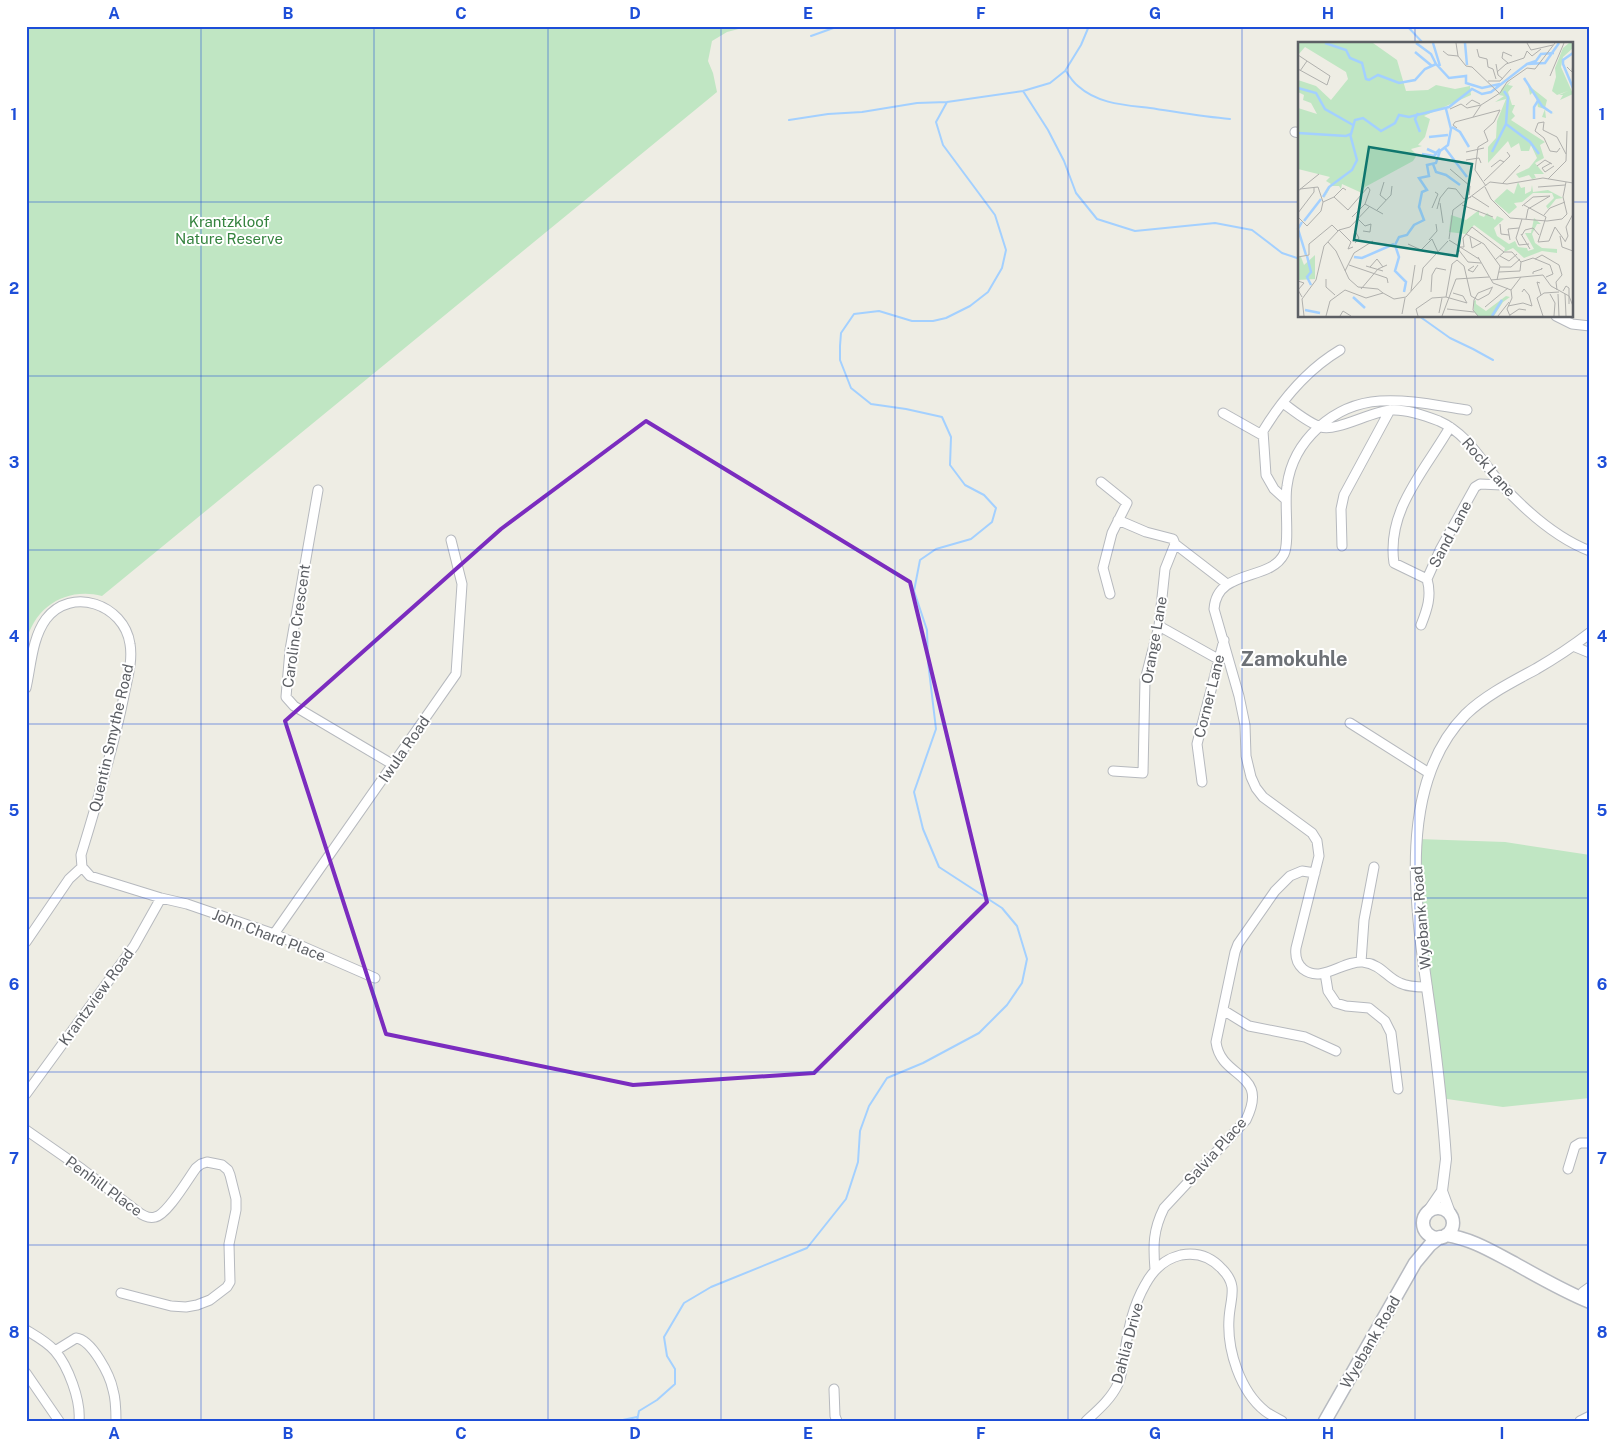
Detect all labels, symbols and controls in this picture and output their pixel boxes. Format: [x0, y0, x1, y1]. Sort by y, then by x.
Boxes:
text: A [108, 4, 120, 23]
text: B [283, 4, 294, 23]
text: C [455, 4, 467, 23]
text: D [629, 4, 641, 23]
text: E [803, 4, 813, 23]
text: F [976, 4, 986, 23]
text: G [1149, 4, 1161, 23]
text: H [1322, 4, 1334, 23]
text: I [1500, 4, 1504, 23]
inset map [1298, 42, 1574, 318]
text: 1 [11, 105, 17, 124]
text: 1 [1599, 105, 1605, 124]
park label: Krantzkloof Nature Reserve [175, 213, 283, 247]
text: 2 [9, 279, 19, 298]
text: 2 [1597, 279, 1607, 298]
street label: Rock Lane [1459, 434, 1519, 500]
text: 3 [9, 453, 19, 472]
text: 3 [1597, 453, 1607, 472]
street label: Sand Lane [1425, 498, 1475, 570]
street label: Caroline Crescent [279, 563, 313, 689]
street label: Orange Lane [1138, 595, 1170, 685]
text: 4 [9, 627, 20, 646]
text: 4 [1597, 627, 1608, 646]
district label: Zamokuhle [1240, 647, 1348, 671]
street label: Corner Lane [1190, 653, 1228, 739]
street label: Quentin Smythe Road [86, 662, 136, 814]
street label: Iwula Road [375, 713, 433, 785]
text: 5 [9, 801, 20, 820]
text: 5 [1597, 801, 1608, 820]
street label: Wyebank Road [1408, 865, 1434, 971]
street label: John Chard Place [210, 906, 328, 964]
street label: Krantzview Road [55, 945, 137, 1049]
text: 6 [9, 975, 19, 994]
text: 6 [1597, 975, 1607, 994]
street label: Salvia Place [1180, 1114, 1250, 1188]
text: 7 [9, 1149, 19, 1168]
text: 7 [1597, 1149, 1607, 1168]
street label: Penhill Place [62, 1153, 146, 1219]
street label: Wyebank Road [1337, 1293, 1403, 1391]
street label: Dahlia Drive [1108, 1301, 1146, 1385]
text: 8 [9, 1323, 20, 1342]
text: 8 [1597, 1323, 1608, 1342]
text: A [108, 1424, 120, 1443]
text: B [283, 1424, 294, 1443]
text: C [455, 1424, 467, 1443]
text: D [629, 1424, 641, 1443]
text: E [803, 1424, 813, 1443]
text: F [976, 1424, 986, 1443]
text: G [1149, 1424, 1161, 1443]
text: H [1322, 1424, 1334, 1443]
text: I [1500, 1424, 1504, 1443]

